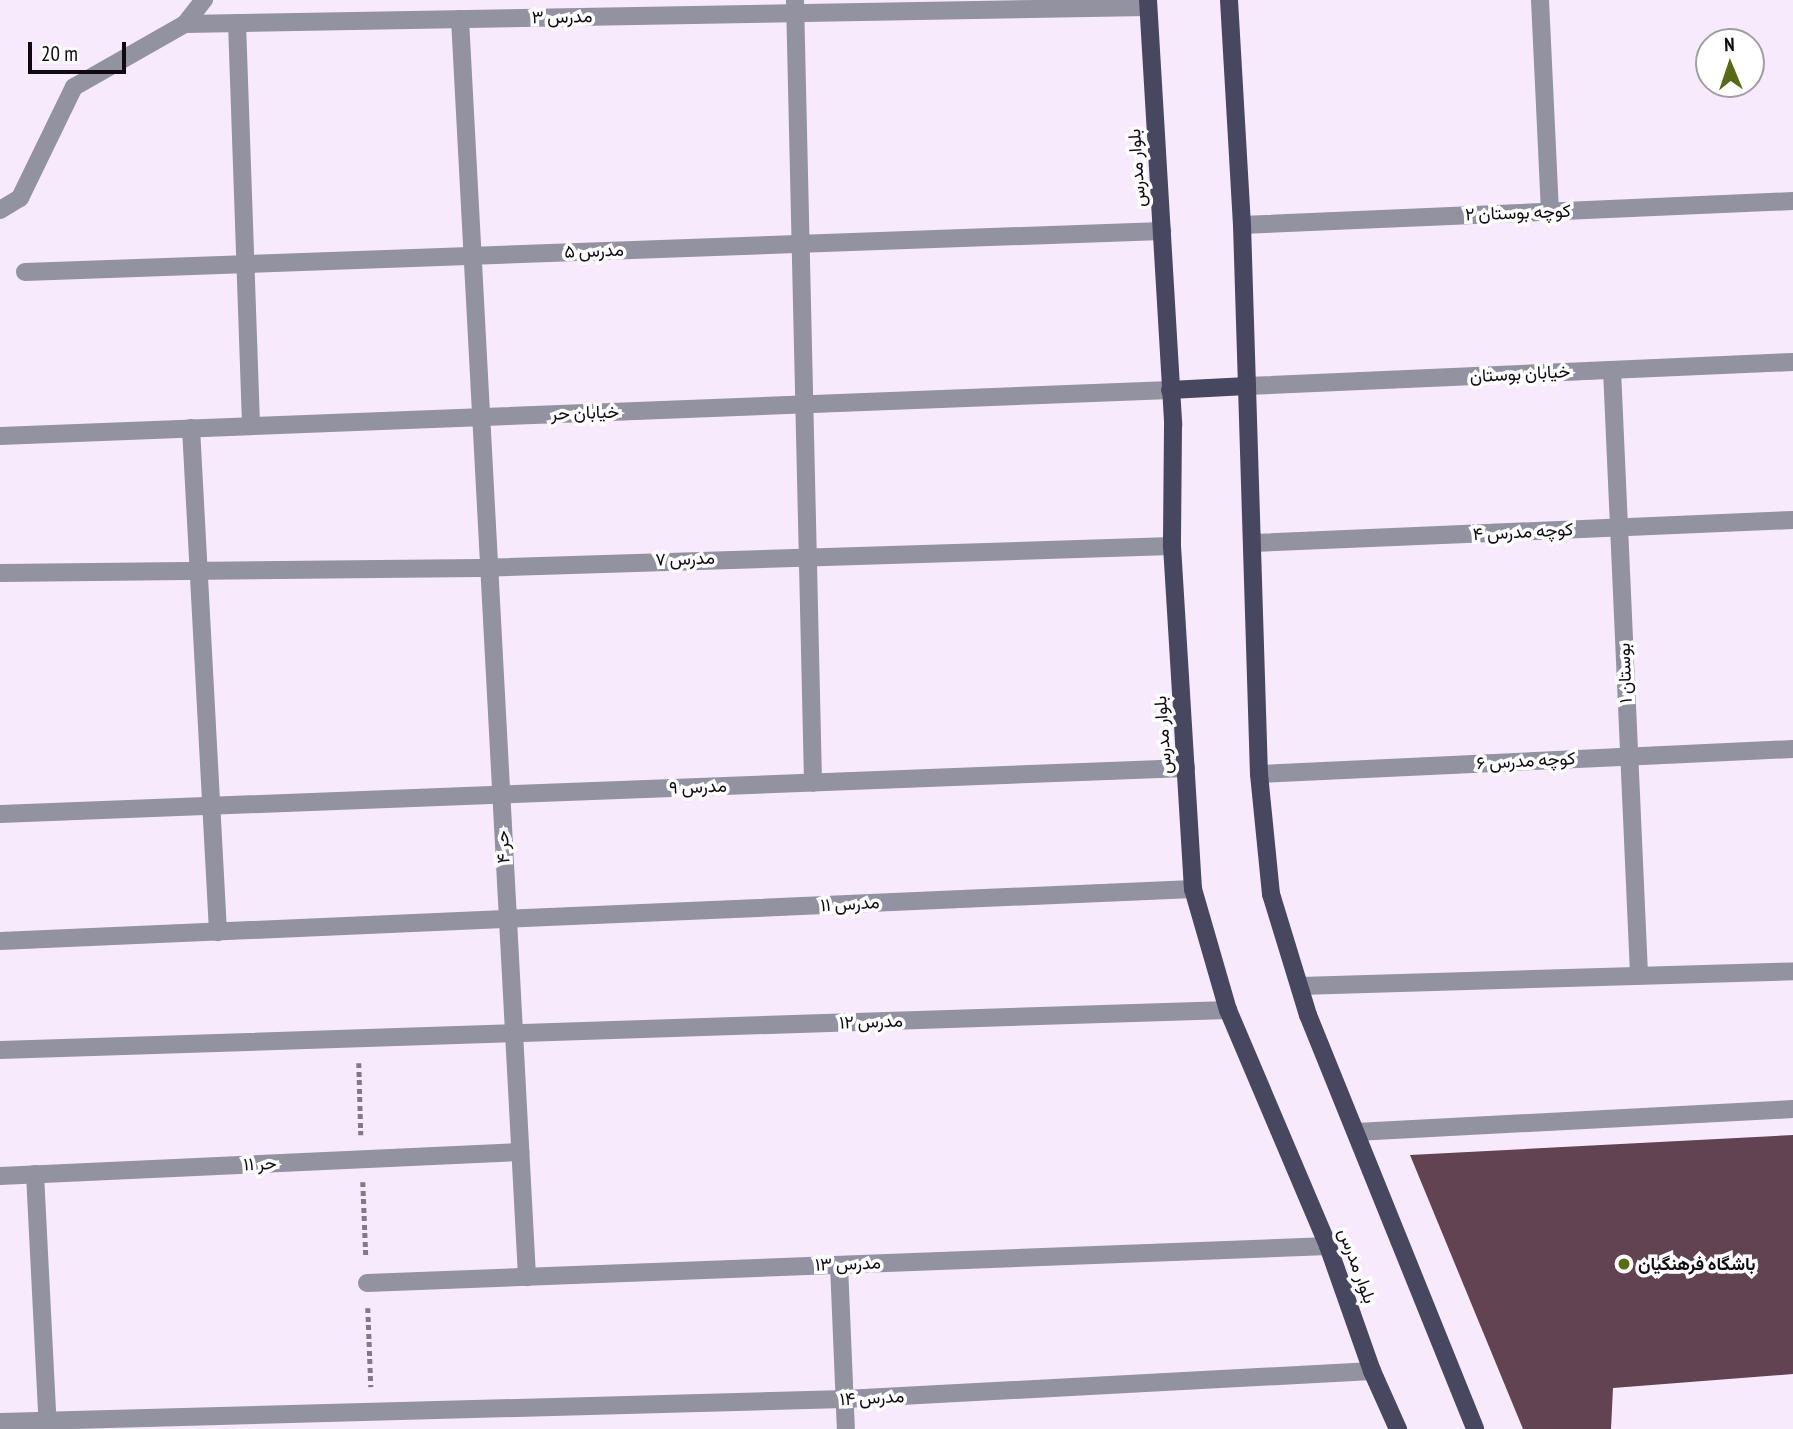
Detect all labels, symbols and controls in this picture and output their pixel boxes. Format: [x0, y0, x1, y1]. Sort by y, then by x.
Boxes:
street label: مدرس ۳ [531, 6, 593, 28]
scale bar [32, 28, 130, 72]
north arrow [1695, 28, 1765, 98]
text: N [1724, 32, 1735, 56]
text: 20 m [41, 40, 78, 67]
street label: بلوار مدرس [1123, 128, 1151, 208]
street label: کوچه بوستان ۲ [1465, 200, 1571, 226]
street label: مدرس ۵ [564, 239, 624, 263]
street label: خیابان بوستان [1469, 361, 1571, 387]
street label: خیابان حر [550, 401, 620, 425]
street label: کوچه مدرس ۴ [1472, 519, 1574, 545]
street label: مدرس ۷ [655, 547, 715, 571]
street label: بوستان ۱ [1613, 642, 1637, 704]
street label: بلوار مدرس [1149, 695, 1177, 775]
street label: کوچه مدرس ۶ [1476, 748, 1576, 774]
street label: مدرس ۹ [669, 775, 727, 799]
street label: حر ۴ [491, 830, 515, 864]
street label: مدرس ۱۱ [820, 892, 880, 916]
street label: مدرس ۱۲ [839, 1010, 903, 1034]
street label: حر ۱۱ [243, 1152, 277, 1176]
street label: بلوار مدرس [1333, 1225, 1381, 1307]
street label: مدرس ۱۳ [815, 1252, 881, 1276]
place label: باشگاه فرهنگیان [1638, 1253, 1755, 1275]
marker: باشگاه فرهنگیان [1616, 1256, 1632, 1272]
street label: مدرس ۱۴ [839, 1386, 905, 1410]

